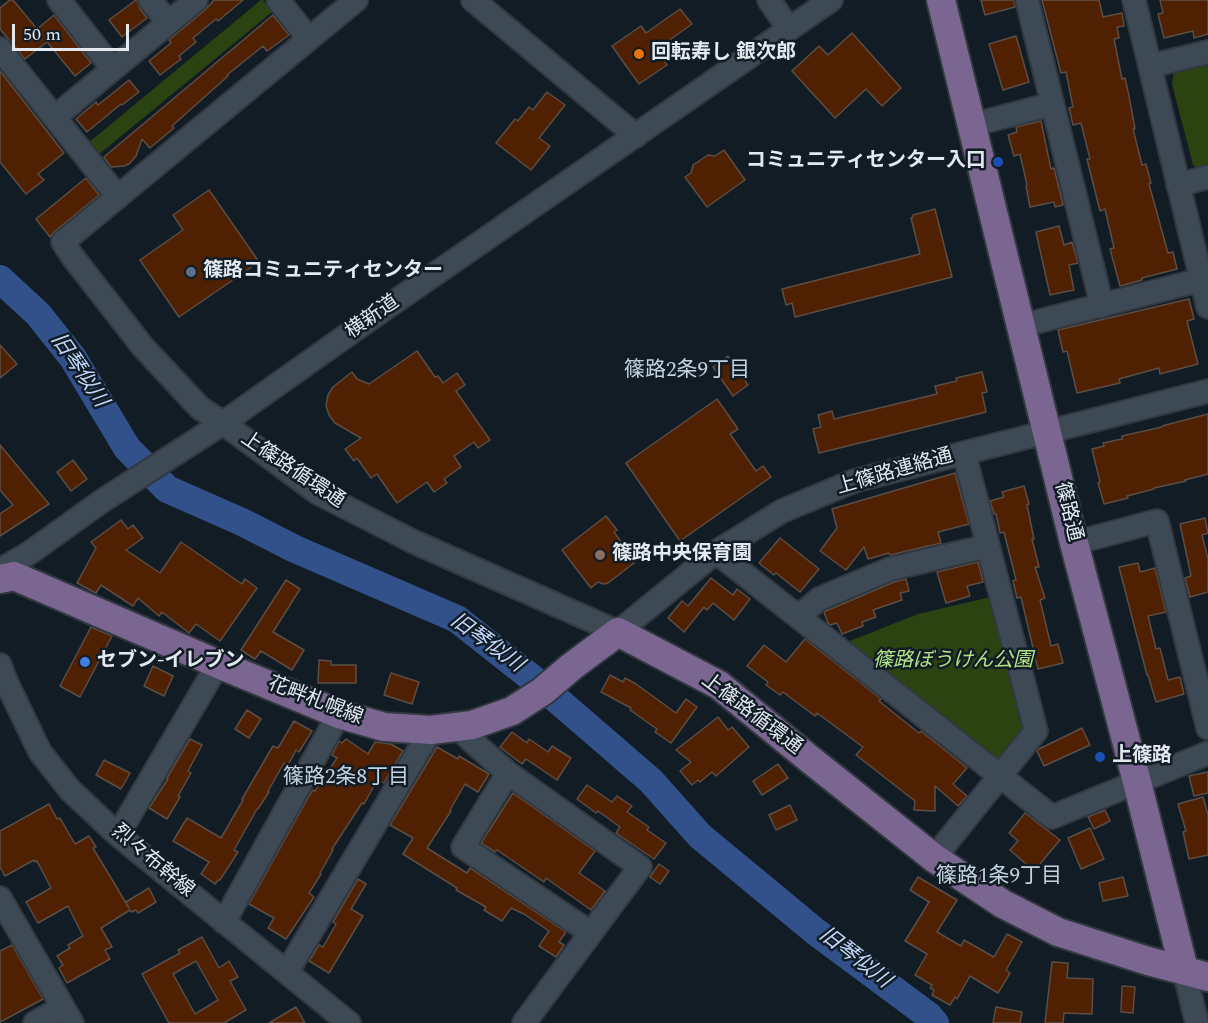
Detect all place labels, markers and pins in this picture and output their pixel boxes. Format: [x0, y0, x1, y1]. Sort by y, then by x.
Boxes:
place label: 回転寿し 銀次郎 [651, 42, 796, 66]
marker: 回転寿し 銀次郎 [632, 47, 646, 61]
place label: コミュニティセンター入口 [746, 150, 986, 174]
marker: コミュニティセンター入口 [991, 155, 1005, 169]
place label: 篠路コミュニティセンター [203, 260, 443, 284]
marker: 篠路コミュニティセンター [184, 265, 198, 279]
place label: 篠路中央保育園 [612, 543, 752, 567]
marker: 篠路中央保育園 [593, 548, 607, 562]
place label: セブン-イレブン [97, 650, 244, 674]
marker: セブン-イレブン [78, 655, 92, 669]
place label: 上篠路 [1112, 745, 1172, 769]
marker: 上篠路 [1093, 750, 1107, 764]

